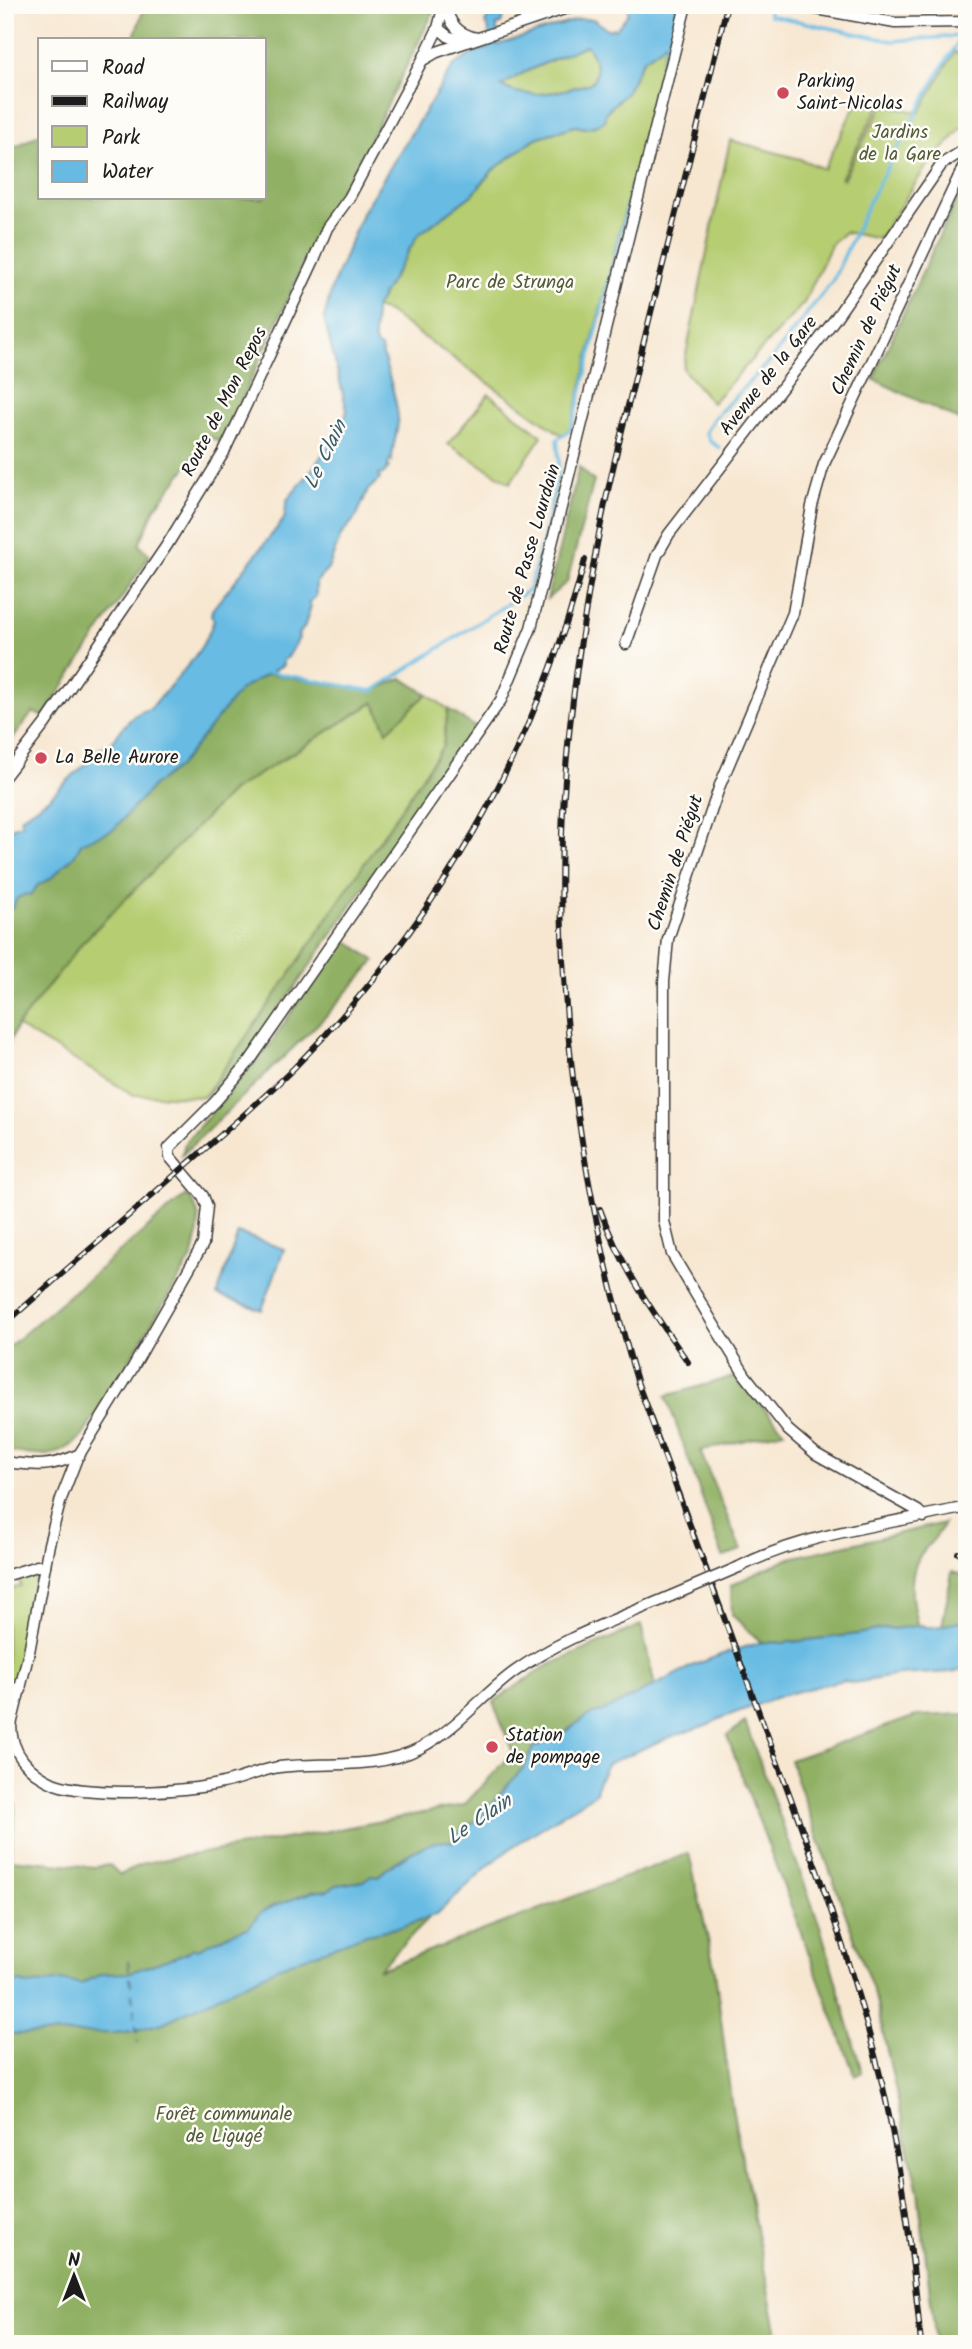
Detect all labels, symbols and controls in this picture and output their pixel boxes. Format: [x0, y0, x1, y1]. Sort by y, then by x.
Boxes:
legend [38, 38, 266, 200]
text: Road [102, 52, 145, 85]
place label: Parking Saint-Nicolas [797, 67, 903, 119]
marker: Parking Saint-Nicolas [775, 85, 791, 101]
text: Railway [102, 86, 168, 119]
park label: Jardins de la Gare [859, 118, 942, 170]
text: Park [102, 122, 140, 155]
text: Water [102, 156, 154, 189]
street label: Chemin de Piégut [823, 259, 911, 401]
park label: Parc de Strunga [446, 268, 574, 298]
street label: Avenue de la Gare [712, 309, 826, 443]
street label: Route de Mon Repos [174, 322, 276, 482]
water label: Le Clain [295, 413, 358, 495]
street label: Route de Passe Lourdain [486, 460, 570, 658]
place label: La Belle Aurore [55, 743, 179, 773]
marker: La Belle Aurore [33, 750, 49, 766]
street label: Chemin de Piégut [640, 790, 712, 935]
place label: Station de pompage [506, 1721, 600, 1773]
marker: Station de pompage [484, 1739, 500, 1755]
water label: Le Clain [440, 1785, 521, 1854]
park label: Forêt communale de Ligugé [156, 2100, 293, 2152]
north arrow [38, 2240, 108, 2310]
text: N [68, 2246, 80, 2276]

